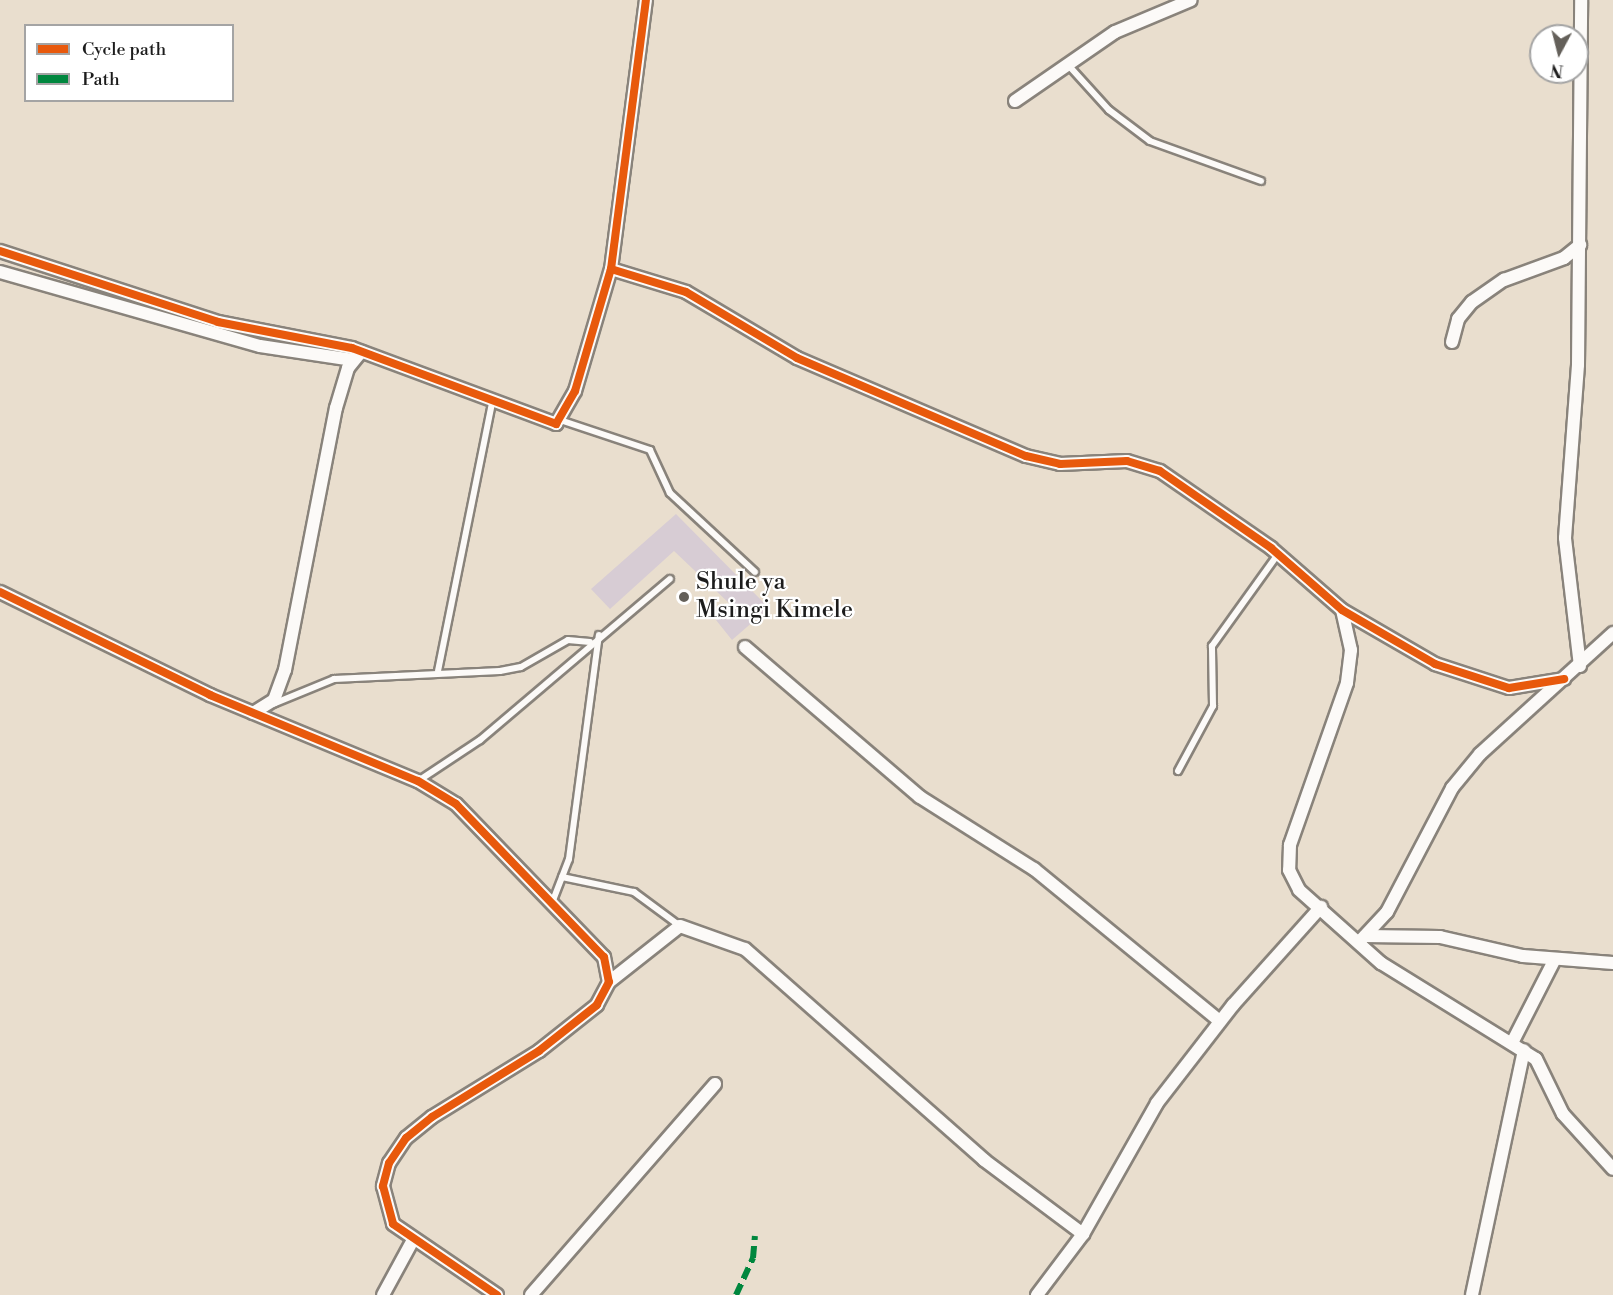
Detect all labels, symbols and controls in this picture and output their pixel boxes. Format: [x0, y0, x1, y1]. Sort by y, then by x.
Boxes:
legend [24, 24, 234, 102]
north arrow [1529, 24, 1589, 84]
text: Cycle path [82, 38, 166, 61]
text: N [1550, 59, 1565, 81]
text: Path [82, 68, 120, 91]
place label: Shule ya Msingi Kimele [696, 569, 853, 625]
marker: Shule ya Msingi Kimele [677, 590, 691, 604]

